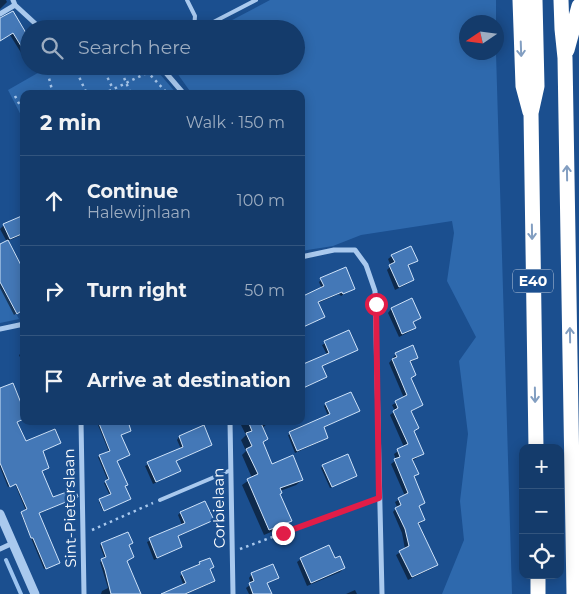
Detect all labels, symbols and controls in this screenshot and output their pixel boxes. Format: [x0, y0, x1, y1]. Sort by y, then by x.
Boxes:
north arrow [459, 15, 504, 60]
search box [20, 20, 305, 75]
icon: search [38, 34, 66, 62]
text: Search here [78, 36, 191, 59]
one-way arrow [517, 40, 526, 56]
text: 2 min [40, 110, 101, 135]
text: Walk · 150 m [186, 113, 285, 132]
one-way arrow [562, 165, 572, 182]
text: Continue [87, 180, 178, 203]
icon: ahead [40, 187, 68, 215]
text: 100 m [237, 191, 285, 210]
text: Halewijnlaan [87, 203, 191, 222]
one-way arrow [528, 224, 537, 240]
road number: E40 [513, 270, 553, 292]
icon: right [40, 277, 68, 305]
text: Turn right [87, 279, 187, 302]
text: 50 m [244, 281, 285, 300]
route start [365, 293, 388, 316]
one-way arrow [565, 328, 575, 344]
icon: arrive [40, 367, 68, 395]
text: Arrive at destination [87, 369, 291, 392]
one-way arrow [530, 386, 540, 402]
map controls [519, 444, 564, 579]
button: + [519, 444, 564, 489]
street label: Sint-Pieterslaan [59, 448, 80, 568]
street label: Corbielaan [208, 467, 229, 549]
button: − [519, 489, 564, 534]
route end [272, 522, 295, 545]
button: locate [519, 534, 564, 579]

